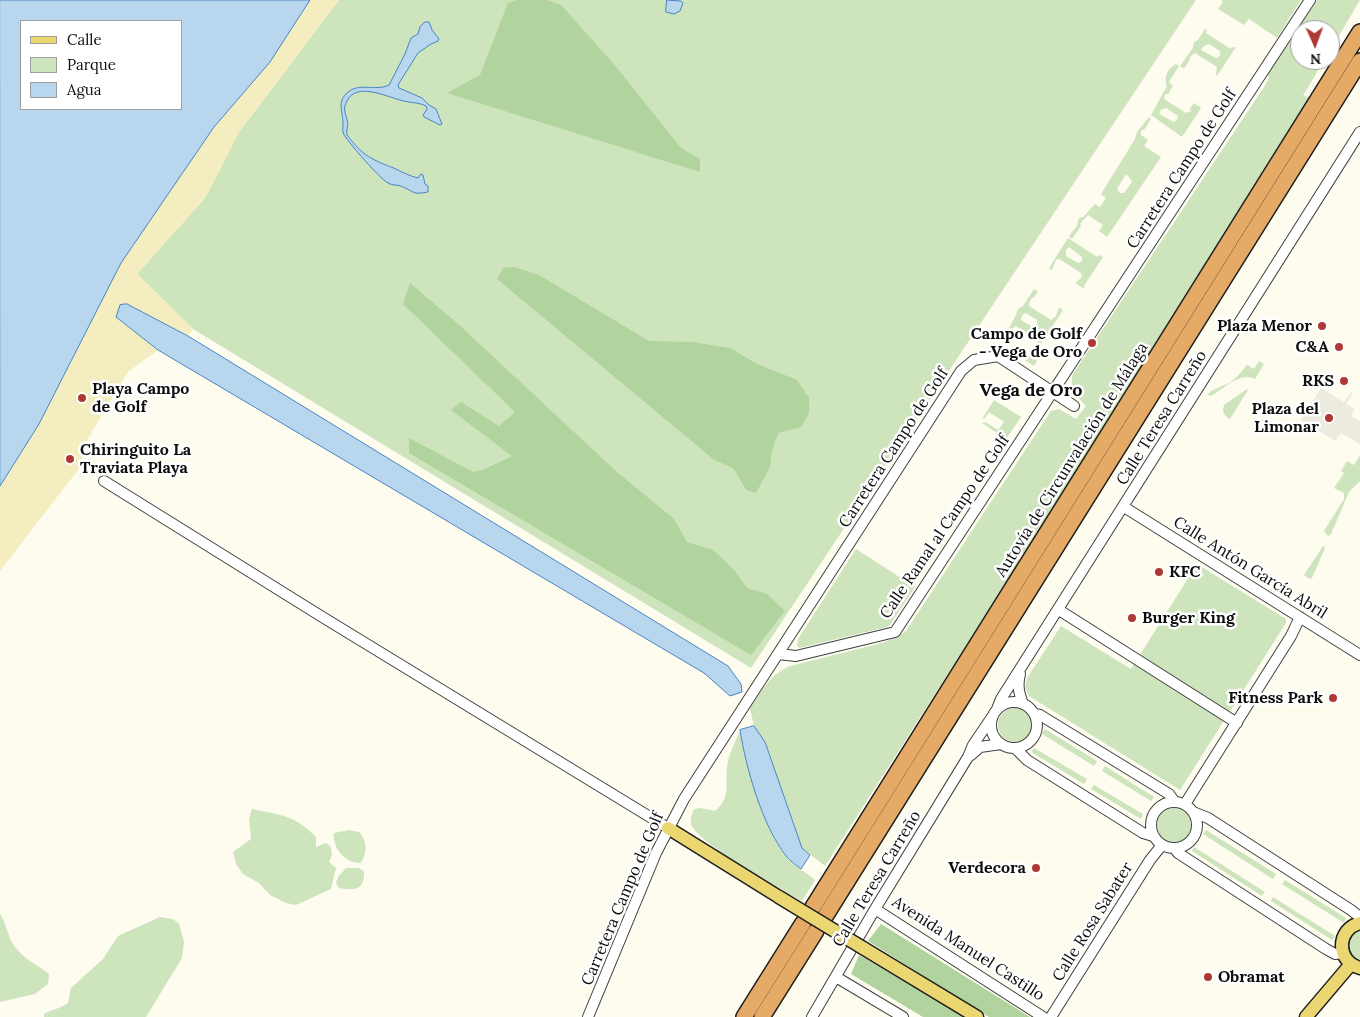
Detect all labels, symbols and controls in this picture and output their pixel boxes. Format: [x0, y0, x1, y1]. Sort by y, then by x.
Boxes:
legend [20, 20, 182, 110]
north arrow [1290, 20, 1340, 70]
text: Calle [67, 30, 102, 49]
text: N [1310, 50, 1321, 68]
text: Parque [67, 55, 116, 74]
text: Agua [67, 80, 101, 99]
street label: Carretera Campo de Golf [1123, 86, 1241, 252]
place label: Plaza Menor [1217, 316, 1312, 336]
marker: Plaza Menor [1316, 320, 1328, 332]
place label: Campo de Golf - Vega de Oro [971, 324, 1082, 362]
marker: Campo de Golf - Vega de Oro [1086, 337, 1098, 349]
place label: C&A [1296, 337, 1329, 357]
street label: Autovía de Circunvalación de Málaga [992, 339, 1152, 581]
marker: C&A [1333, 341, 1345, 353]
street label: Calle Teresa Carreño [1113, 347, 1211, 489]
street label: Carretera Campo de Golf [835, 365, 953, 531]
place label: RKS [1302, 371, 1334, 391]
marker: RKS [1338, 375, 1350, 387]
place label: Playa Campo de Golf [92, 379, 189, 417]
district label: Vega de Oro [980, 380, 1082, 402]
marker: Playa Campo de Golf [76, 392, 88, 404]
place label: Plaza del Limonar [1252, 399, 1319, 437]
marker: Plaza del Limonar [1323, 412, 1335, 424]
street label: Calle Ramal al Campo de Golf [876, 431, 1014, 623]
place label: Chiringuito La Traviata Playa [80, 440, 191, 478]
marker: Chiringuito La Traviata Playa [64, 453, 76, 465]
street label: Calle Antón García Abril [1169, 513, 1331, 623]
place label: KFC [1169, 562, 1201, 582]
marker: KFC [1153, 566, 1165, 578]
place label: Burger King [1142, 608, 1235, 628]
marker: Burger King [1126, 612, 1138, 624]
place label: Fitness Park [1228, 688, 1323, 708]
marker: Fitness Park [1327, 692, 1339, 704]
street label: Calle Teresa Carreño [829, 807, 925, 951]
street label: Carretera Campo de Golf [578, 809, 668, 989]
place label: Verdecora [948, 858, 1026, 878]
street label: Calle Rosa Sabater [1049, 859, 1137, 985]
marker: Verdecora [1030, 862, 1042, 874]
street label: Avenida Manuel Castillo [888, 893, 1048, 1005]
place label: Obramat [1218, 967, 1285, 987]
marker: Obramat [1202, 971, 1214, 983]

